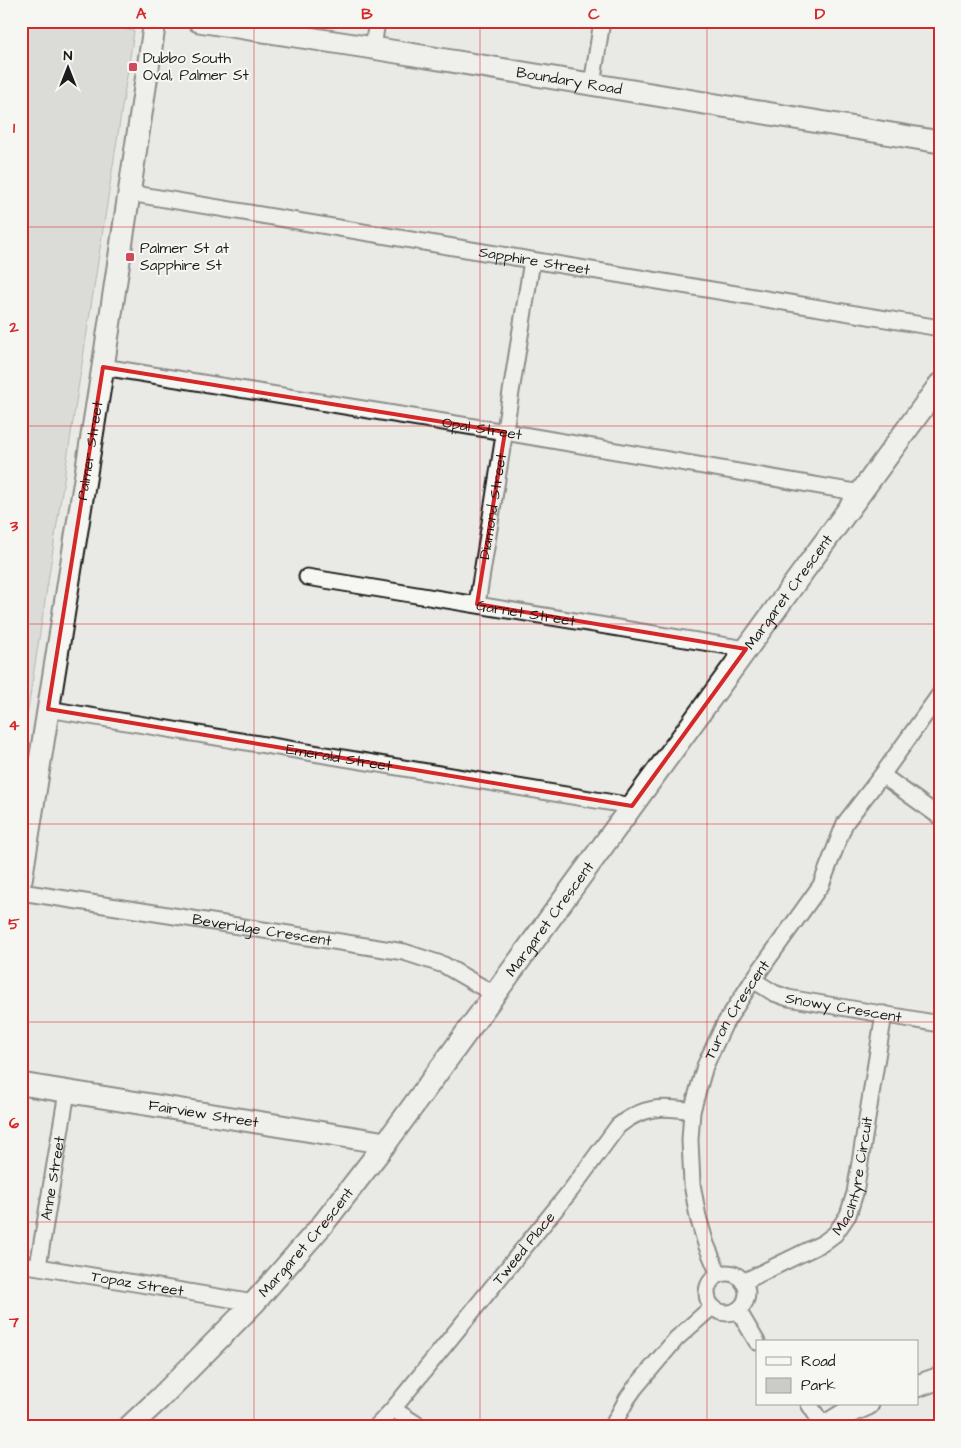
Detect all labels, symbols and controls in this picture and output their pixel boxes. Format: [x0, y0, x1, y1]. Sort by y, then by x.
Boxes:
text: A [136, 3, 147, 25]
text: B [361, 3, 373, 25]
text: C [588, 3, 600, 25]
text: D [815, 3, 826, 25]
north arrow [42, 42, 92, 92]
text: N [64, 46, 73, 66]
place label: Dubbo South Oval, Palmer St [143, 48, 249, 86]
marker: Dubbo South Oval, Palmer St [127, 61, 139, 73]
street label: Boundary Road [515, 61, 624, 100]
text: 1 [13, 117, 16, 139]
place label: Palmer St at Sapphire St [140, 238, 229, 276]
street label: Sapphire Street [477, 241, 592, 280]
marker: Palmer St at Sapphire St [124, 251, 136, 263]
text: 2 [8, 316, 19, 338]
street label: Palmer Street [71, 399, 108, 501]
street label: Opal Street [441, 411, 524, 445]
street label: Diamond Street [474, 452, 512, 561]
text: 3 [9, 515, 19, 537]
street label: Margaret Crescent [739, 530, 837, 654]
street label: Garnet Street [475, 594, 577, 631]
text: 4 [9, 714, 20, 736]
street label: Emerald Street [285, 738, 394, 776]
street label: Margaret Crescent [500, 857, 599, 981]
street label: Beveridge Crescent [191, 909, 333, 951]
text: 5 [8, 913, 20, 935]
street label: Turon Crescent [699, 956, 775, 1063]
street label: Snowy Crescent [784, 987, 903, 1028]
street label: Fairview Street [147, 1094, 260, 1133]
text: 6 [9, 1112, 19, 1134]
street label: MacIntyre Circuit [827, 1115, 878, 1239]
street label: Anne Street [35, 1135, 70, 1222]
street label: Margaret Crescent [253, 1183, 358, 1302]
street label: Tweed Place [488, 1207, 560, 1289]
street label: Topaz Street [90, 1265, 185, 1302]
text: 7 [8, 1311, 19, 1333]
legend [756, 1340, 918, 1406]
text: Road [801, 1351, 836, 1372]
text: Park [801, 1375, 836, 1396]

